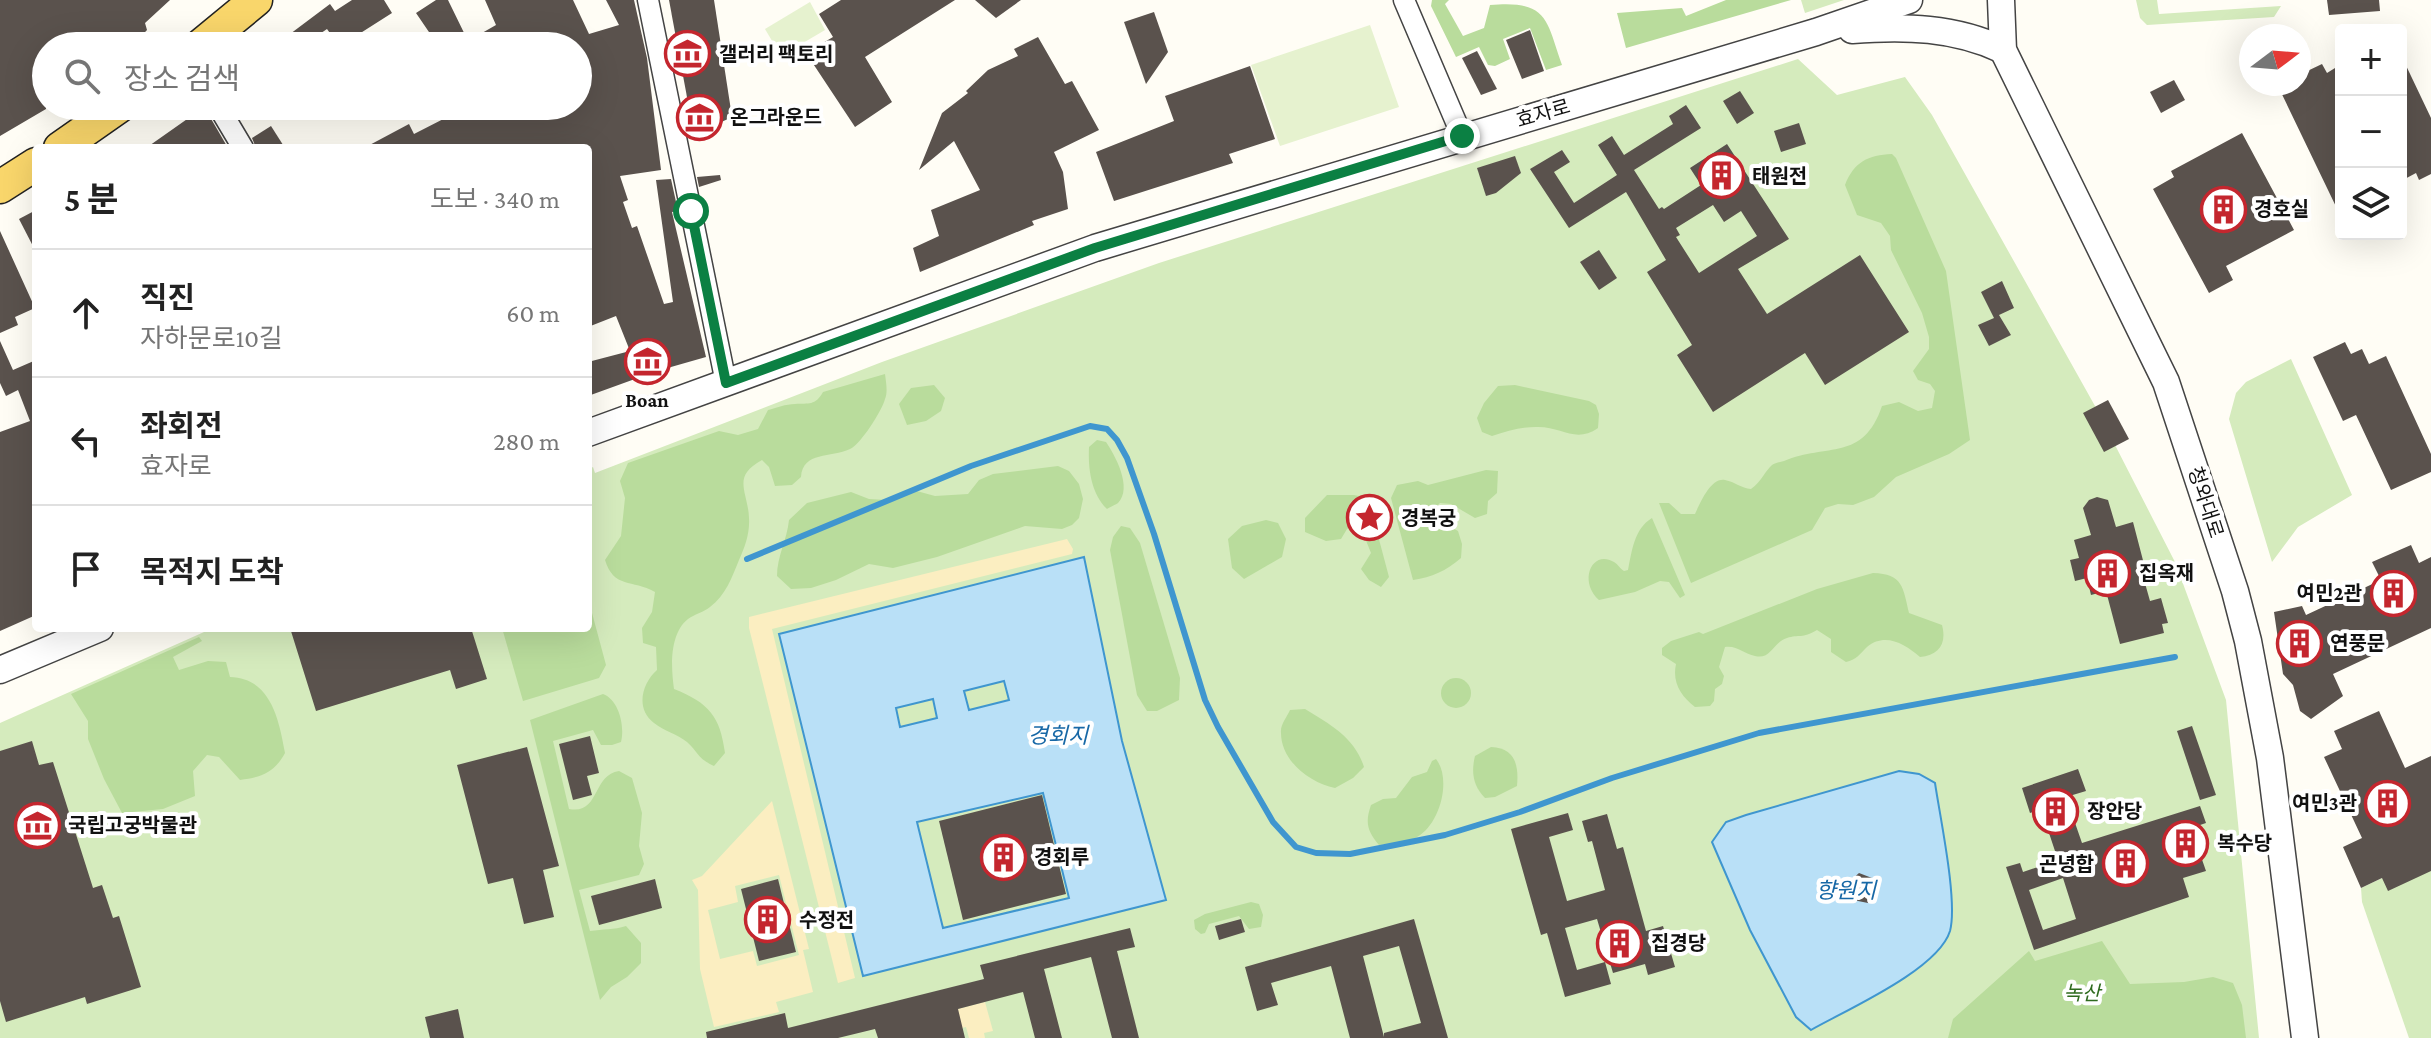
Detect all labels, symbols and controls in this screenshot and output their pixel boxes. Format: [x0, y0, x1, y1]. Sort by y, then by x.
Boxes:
north arrow [2239, 24, 2311, 96]
map controls [2335, 24, 2407, 240]
button: + [2335, 24, 2407, 96]
museum icon: 갤러리 팩토리 [664, 30, 712, 78]
search box [32, 32, 592, 120]
place label: 갤러리 팩토리 [719, 43, 833, 65]
icon: search [60, 54, 104, 98]
text: 장소 검색 [124, 62, 240, 95]
museum icon: 온그라운드 [675, 93, 723, 141]
street label: 효자로 [1513, 95, 1573, 131]
button: − [2335, 96, 2407, 168]
place label: 온그라운드 [730, 106, 822, 128]
route end [1444, 118, 1480, 154]
building icon: 태원전 [1697, 152, 1745, 200]
place label: 태원전 [1752, 165, 1807, 187]
button: layers [2335, 168, 2407, 240]
text: 5 분 [64, 181, 119, 218]
text: 도보 · 340 m [430, 185, 560, 214]
building icon: 경호실 [2199, 185, 2247, 233]
route start [673, 193, 709, 229]
place label: 경호실 [2254, 198, 2309, 220]
text: 직진 [140, 281, 195, 314]
icon: ahead [64, 291, 108, 335]
text: 60 m [506, 299, 560, 328]
text: 자하문로10길 [140, 324, 283, 353]
museum icon: Boan [623, 337, 671, 385]
place label: Boan [625, 389, 669, 411]
text: 좌회전 [140, 409, 223, 442]
icon: left [64, 419, 108, 463]
text: 280 m [493, 427, 560, 456]
text: 효자로 [140, 452, 212, 481]
street label: 청와대로 [2184, 464, 2228, 540]
place icon: 경복궁 [1346, 494, 1394, 542]
place label: 경복궁 [1401, 507, 1456, 529]
icon: arrive [64, 547, 108, 591]
building icon: 집옥재 [2084, 549, 2132, 597]
text: 목적지 도착 [140, 555, 284, 588]
place label: 집옥재 [2139, 562, 2194, 584]
building icon: 여민2관 [2369, 569, 2417, 617]
place label: 여민2관 [2297, 582, 2363, 604]
building icon: 연풍문 [2275, 619, 2323, 667]
place label: 연풍문 [2330, 632, 2385, 654]
water label: 경회지 [1028, 723, 1090, 748]
building icon: 여민3관 [2364, 779, 2412, 827]
building icon: 장안당 [2032, 787, 2080, 835]
place label: 여민3관 [2292, 792, 2358, 814]
place label: 장안당 [2087, 800, 2142, 822]
museum icon: 국립고궁박물관 [13, 801, 61, 849]
place label: 국립고궁박물관 [68, 814, 197, 836]
building icon: 복수당 [2162, 819, 2210, 867]
place label: 복수당 [2217, 832, 2272, 854]
building icon: 경회루 [979, 833, 1027, 881]
building icon: 곤녕합 [2101, 840, 2149, 888]
place label: 경회루 [1034, 846, 1089, 868]
place label: 곤녕합 [2039, 853, 2095, 875]
water label: 향원지 [1816, 878, 1878, 903]
building icon: 수정전 [744, 896, 792, 944]
place label: 수정전 [799, 909, 854, 931]
building icon: 집경당 [1596, 919, 1644, 967]
place label: 집경당 [1651, 932, 1706, 954]
park label: 녹산 [2064, 982, 2103, 1004]

